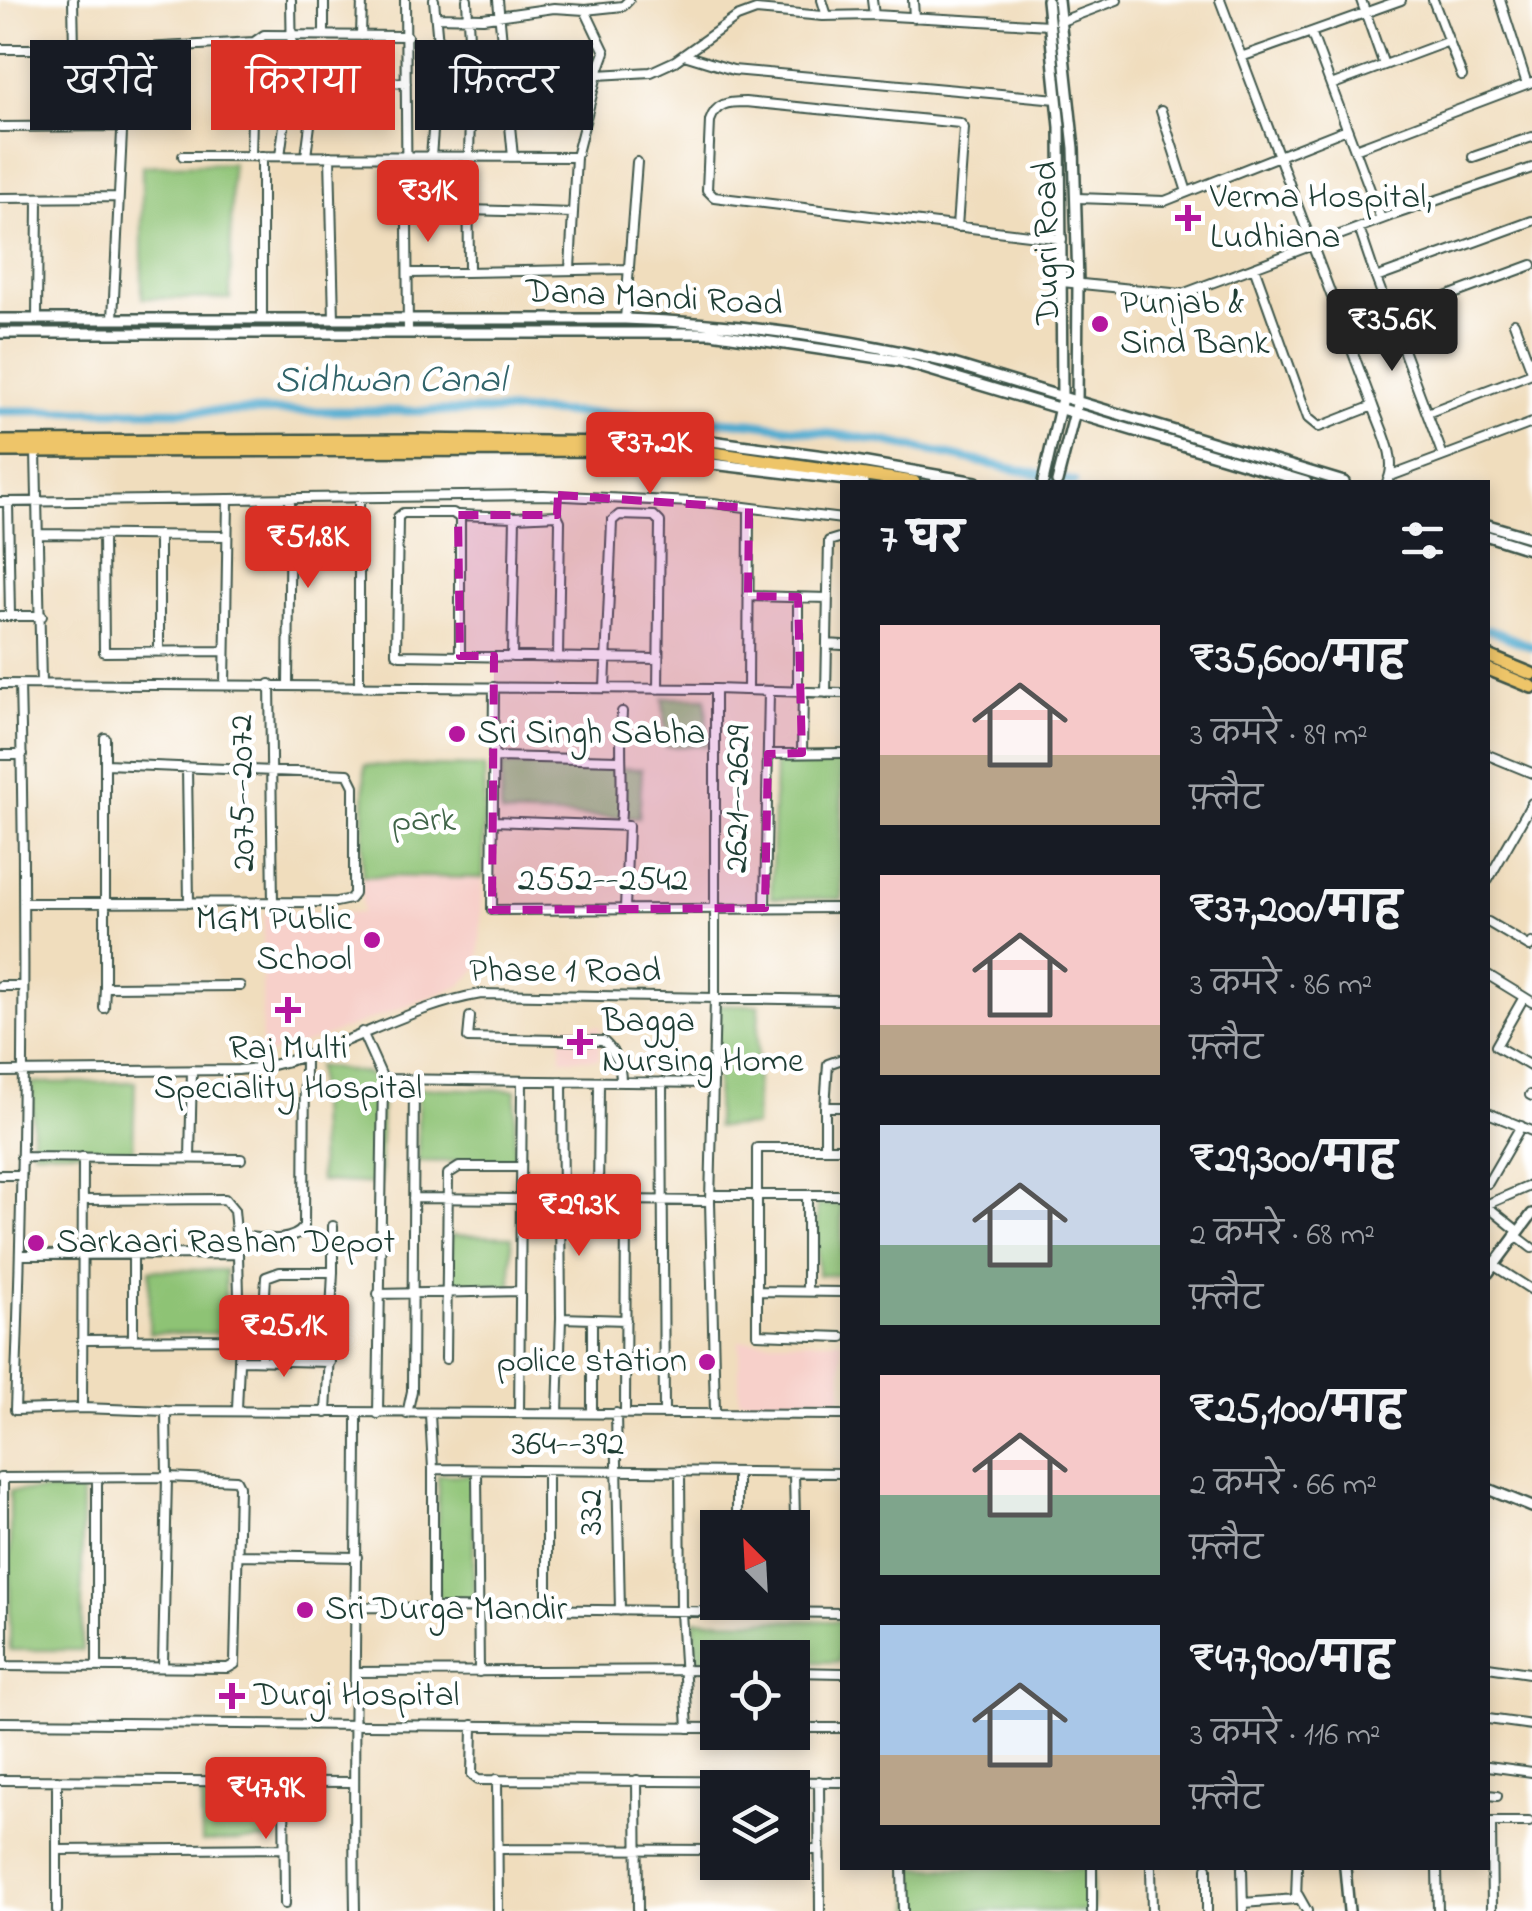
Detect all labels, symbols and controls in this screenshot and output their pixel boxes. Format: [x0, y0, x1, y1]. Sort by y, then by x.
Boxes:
chip: खरीदें [30, 40, 191, 130]
chip: किराया [211, 40, 395, 130]
chip: फ़िल्टर [415, 40, 593, 130]
pin: ₹31K [369, 160, 487, 245]
street label: Dugri Road [1021, 161, 1075, 326]
text: ₹31K [399, 169, 457, 216]
place label: Verma Hospital, Ludhiana [1209, 173, 1432, 264]
marker: Verma Hospital, Ludhiana [1175, 205, 1201, 231]
street label: Dana Mandi Road [523, 267, 784, 331]
place label: Punjab & Sind Bank [1120, 279, 1270, 370]
pin: ₹35.6K [1311, 289, 1473, 374]
text: ₹35.6K [1349, 298, 1435, 345]
marker: Punjab & Sind Bank [1089, 313, 1111, 335]
water label: Sidhwan Canal [274, 354, 510, 410]
pin: ₹37.2K [569, 412, 731, 497]
text: ₹37.2K [608, 421, 692, 468]
pin: ₹51.8K [227, 506, 389, 591]
text: 7 घर [880, 510, 964, 571]
icon: filters [1395, 513, 1450, 568]
text: ₹51.8K [267, 515, 349, 562]
text: ₹35,600/माह [1190, 630, 1405, 691]
icon: home [960, 665, 1080, 785]
place label: Sri Singh Sabha [477, 709, 705, 760]
text: 3 कमरे · 89 m² [1190, 713, 1368, 760]
street label: 2075--2072 [217, 714, 271, 872]
marker: Sri Singh Sabha [446, 723, 468, 745]
street label: 2621--2629 [712, 724, 766, 874]
text: फ़्लैट [1190, 778, 1263, 825]
park label: park [392, 796, 457, 847]
street label: 2552--2542 [518, 856, 688, 907]
text: ₹37,200/माह [1190, 880, 1401, 941]
place label: MGM Public School [196, 895, 352, 986]
icon: home [960, 915, 1080, 1035]
marker: MGM Public School [361, 929, 383, 951]
street label: Phase 1 Road [469, 947, 661, 998]
text: 3 कमरे · 86 m² [1190, 963, 1372, 1010]
marker: Raj Multi Speciality Hospital [275, 997, 301, 1023]
place label: Bagga Nursing Home [601, 997, 804, 1088]
place label: Raj Multi Speciality Hospital [154, 1024, 422, 1115]
text: फ़्लैट [1190, 1028, 1263, 1075]
marker: Bagga Nursing Home [567, 1029, 593, 1055]
text: ₹29,300/माह [1190, 1130, 1396, 1191]
icon: home [960, 1165, 1080, 1285]
pin: ₹29.3K [498, 1174, 660, 1259]
text: ₹29.3K [539, 1183, 619, 1230]
text: 2 कमरे · 68 m² [1190, 1213, 1375, 1260]
place label: Sarkaari Rashan Depot [56, 1218, 395, 1269]
marker: Sarkaari Rashan Depot [25, 1232, 47, 1254]
text: फ़्लैट [1190, 1278, 1263, 1325]
pin: ₹25.1K [203, 1295, 365, 1380]
text: ₹25.1K [241, 1304, 327, 1351]
place label: police station [497, 1337, 687, 1388]
marker: police station [696, 1351, 718, 1373]
text: ₹25,100/माह [1190, 1380, 1404, 1441]
icon: home [960, 1415, 1080, 1535]
street label: 364--392 [512, 1420, 624, 1471]
text: 2 कमरे · 66 m² [1190, 1463, 1377, 1510]
street label: 332 [567, 1489, 618, 1535]
north arrow [700, 1510, 810, 1620]
map controls [700, 1510, 810, 1880]
text: फ़्लैट [1190, 1528, 1263, 1575]
place label: Sri Durga Mandir [325, 1585, 568, 1636]
marker: Sri Durga Mandir [294, 1599, 316, 1621]
text: ₹47,900/माह [1190, 1630, 1393, 1691]
button: locate [700, 1640, 810, 1750]
icon: home [960, 1665, 1080, 1785]
place label: Durgi Hospital [253, 1671, 460, 1722]
marker: Durgi Hospital [219, 1683, 245, 1709]
text: 3 कमरे · 116 m² [1190, 1713, 1381, 1760]
pin: ₹47.9K [185, 1757, 347, 1842]
text: ₹47.9K [227, 1766, 305, 1813]
button: layers [700, 1770, 810, 1880]
text: फ़्लैट [1190, 1778, 1263, 1825]

